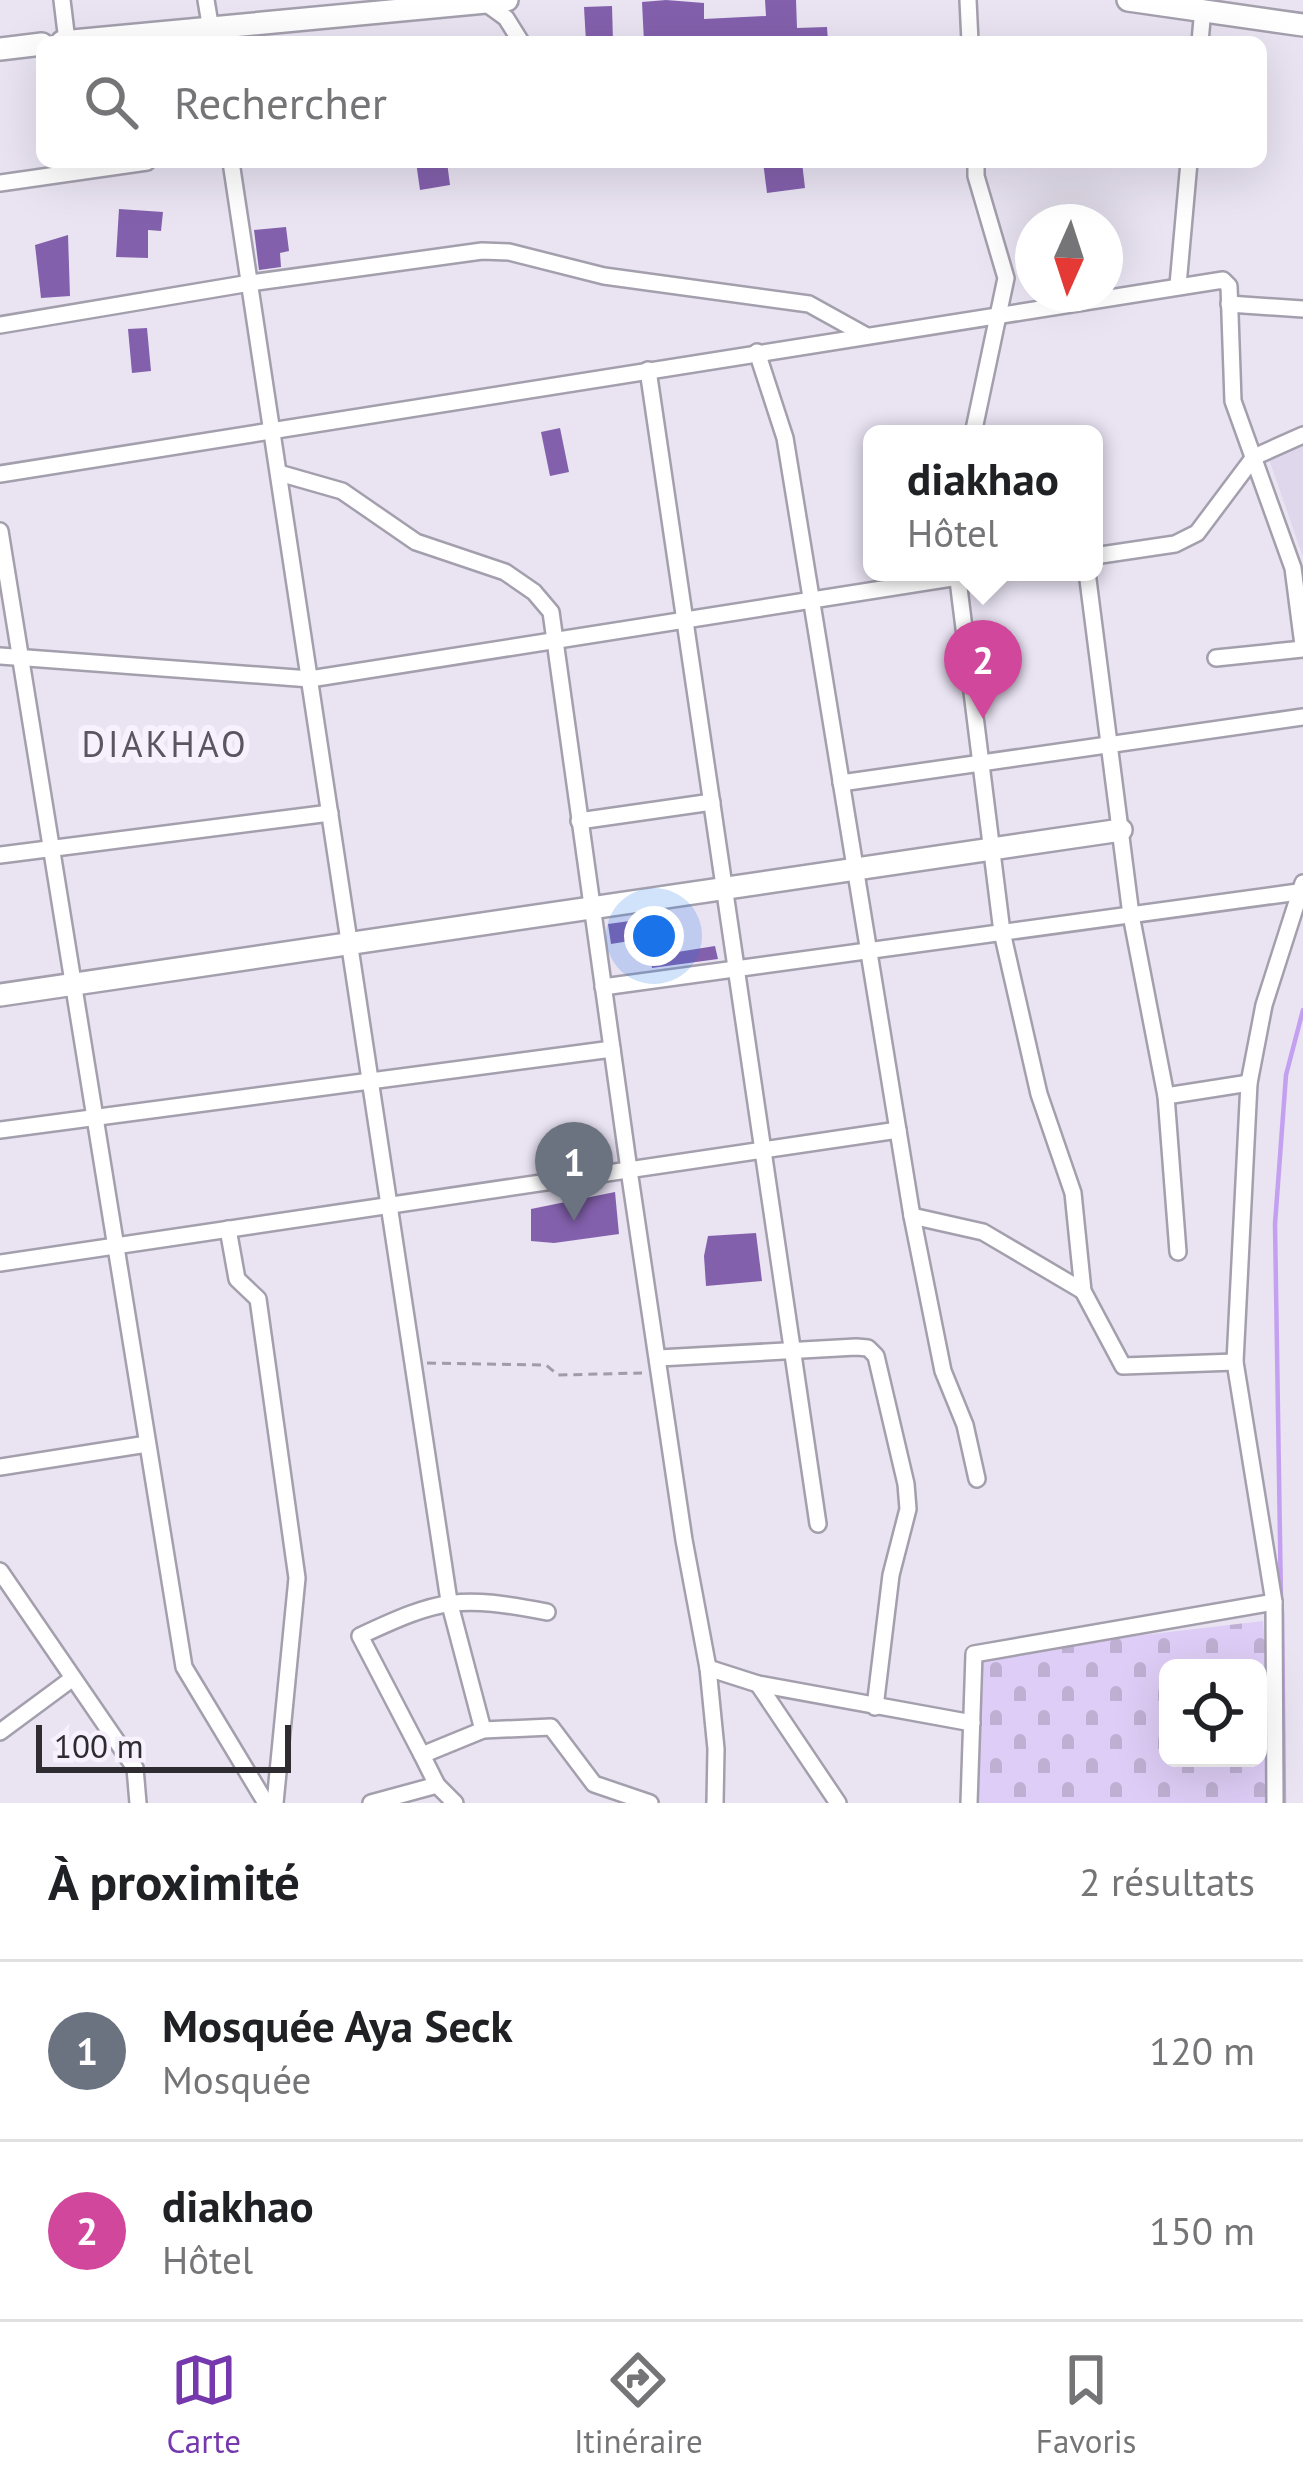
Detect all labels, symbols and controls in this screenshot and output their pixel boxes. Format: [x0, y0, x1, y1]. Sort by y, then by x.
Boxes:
search box [36, 36, 1267, 168]
icon: search [78, 69, 144, 135]
text: Rechercher [174, 73, 387, 131]
north arrow [1015, 204, 1123, 312]
popup [863, 425, 1103, 581]
text: diakhao [907, 449, 1059, 507]
text: Hôtel [907, 507, 998, 558]
pin: 2 [944, 620, 1022, 719]
district label: DIAKHAO [81, 720, 249, 767]
your location [624, 906, 684, 966]
pin: 1 [535, 1122, 613, 1221]
map controls [1159, 1659, 1267, 1767]
button: locate [1159, 1659, 1267, 1767]
scale bar [36, 1719, 291, 1772]
text: 100 m [54, 1724, 144, 1767]
text: À proximité [48, 1848, 300, 1914]
text: 2 résultats [1079, 1856, 1255, 1907]
text: Mosquée Aya Seck [162, 1996, 513, 2054]
text: 1 [76, 2025, 98, 2076]
text: 120 m [1149, 2025, 1255, 2076]
text: Mosquée [162, 2054, 311, 2105]
text: diakhao [162, 2176, 314, 2234]
text: 2 [76, 2205, 98, 2256]
text: 150 m [1149, 2205, 1255, 2256]
text: Hôtel [162, 2234, 253, 2285]
tab: Carte [167, 2347, 241, 2462]
tab: Itinéraire [574, 2347, 703, 2462]
tab: Favoris [1036, 2347, 1136, 2462]

